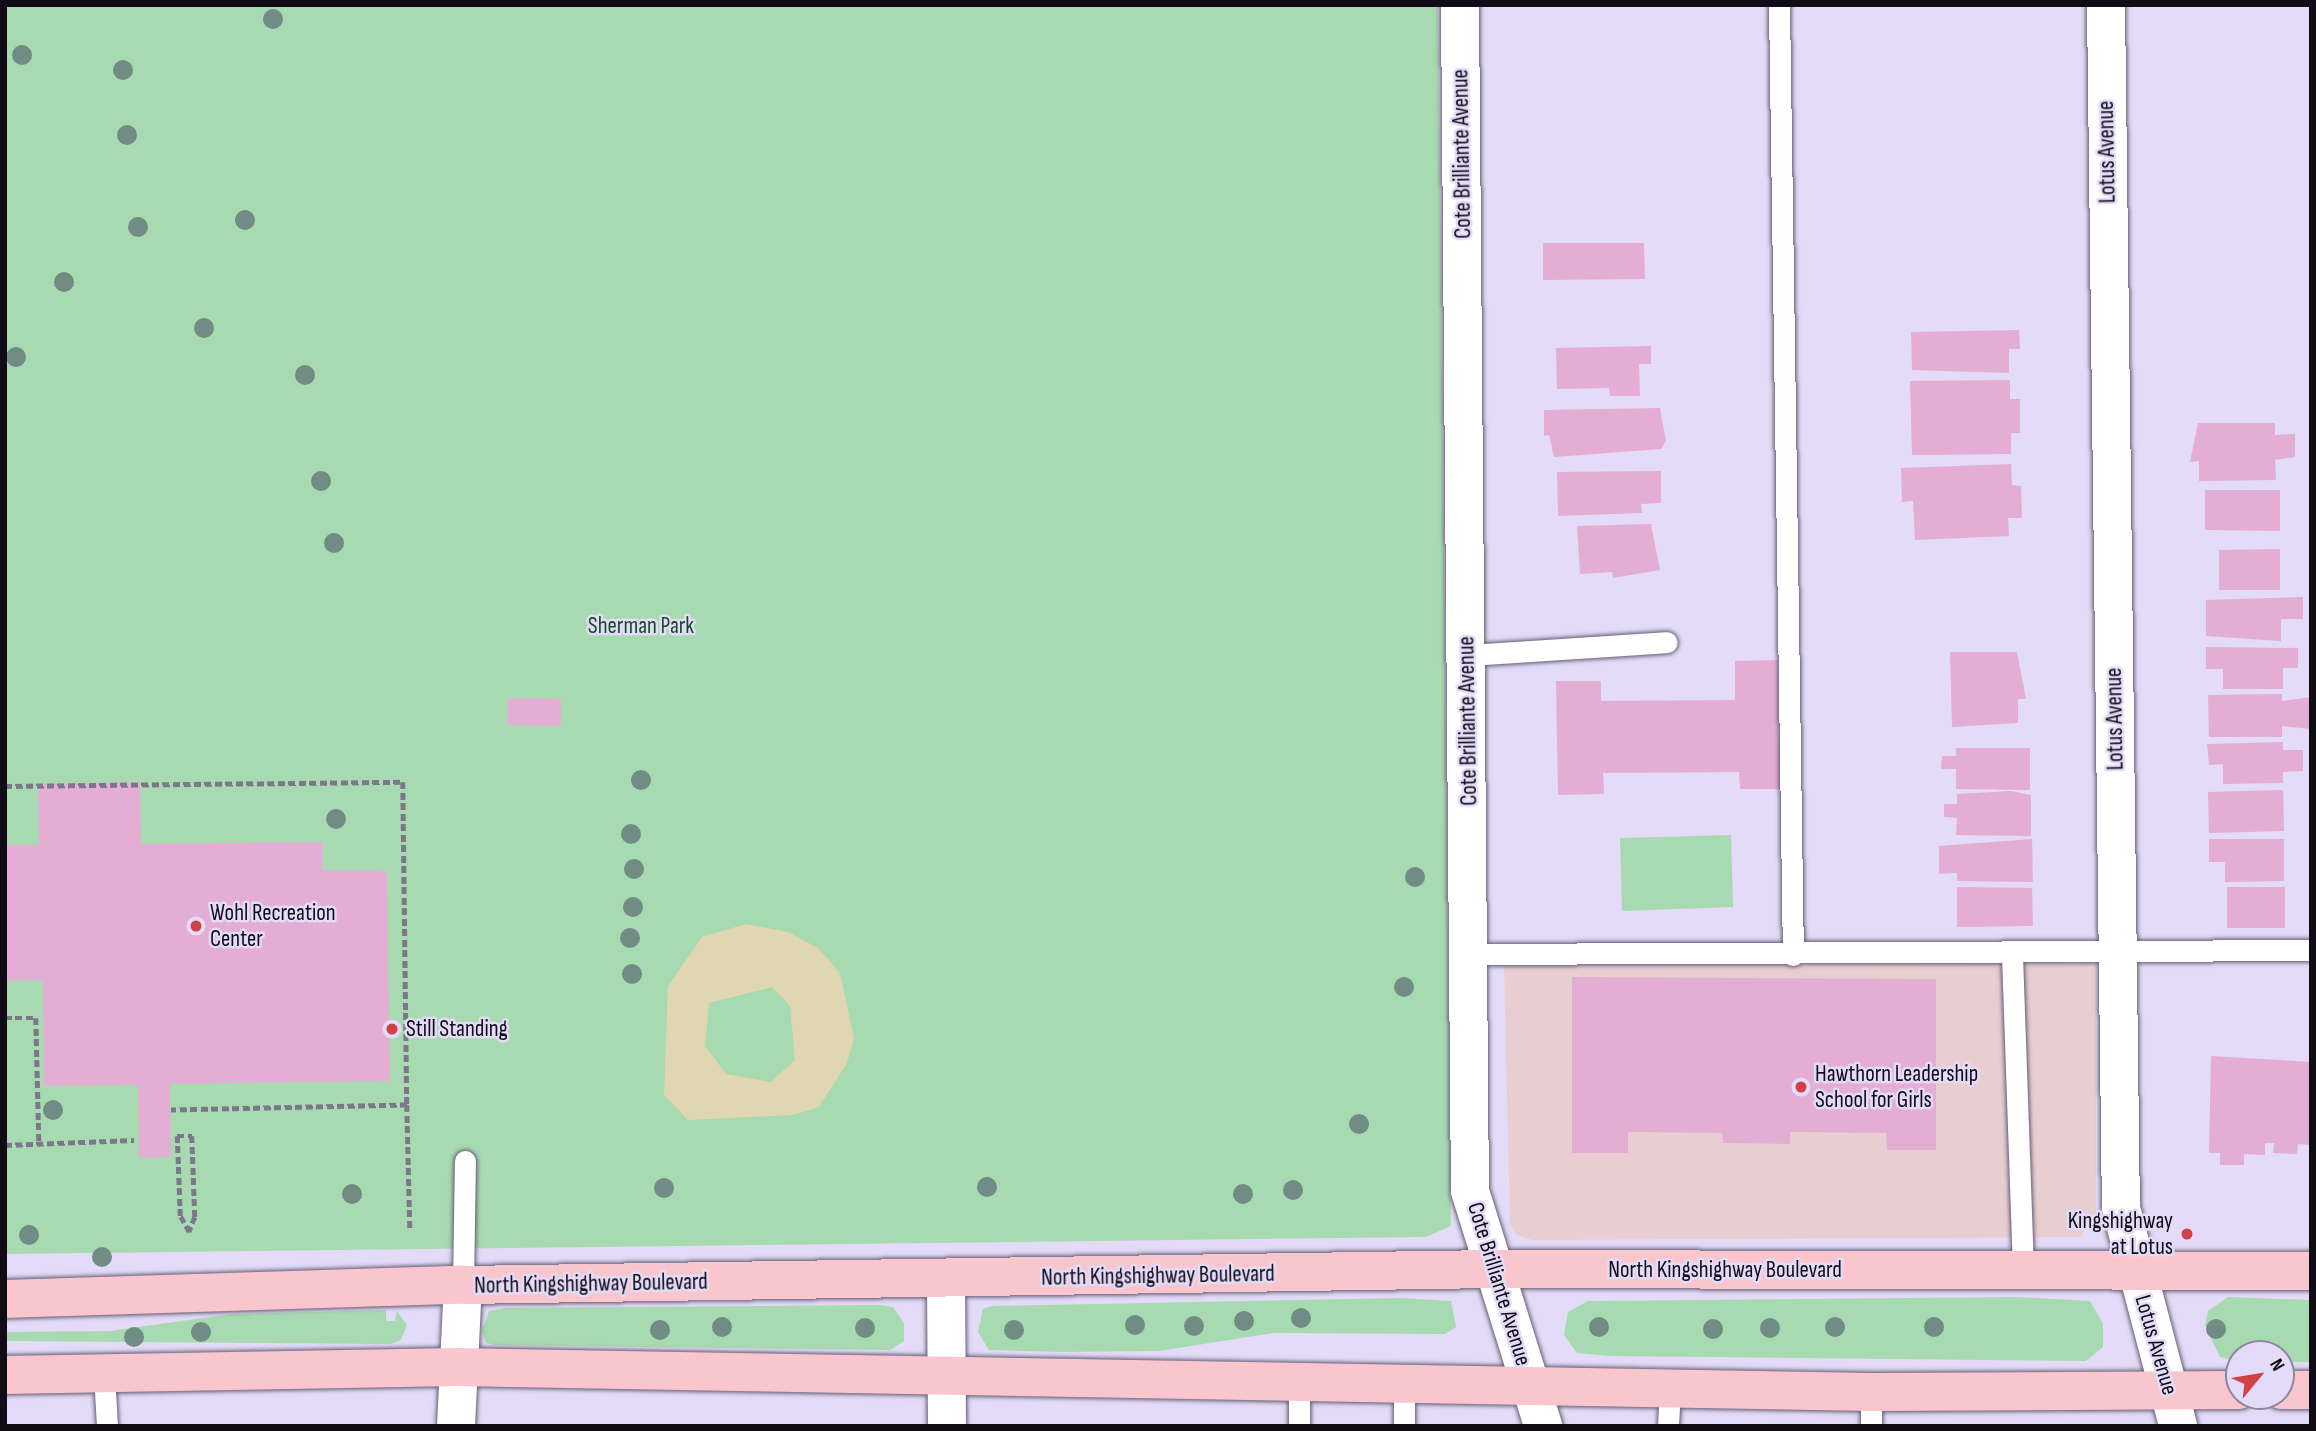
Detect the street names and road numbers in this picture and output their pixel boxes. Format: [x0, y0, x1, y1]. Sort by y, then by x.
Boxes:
street label: Cote Brilliante Avenue [1447, 69, 1477, 239]
street label: Lotus Avenue [2092, 100, 2122, 204]
street label: Cote Brilliante Avenue [1453, 636, 1483, 806]
street label: Lotus Avenue [2100, 667, 2130, 771]
street label: Cote Brilliante Avenue [1461, 1199, 1537, 1369]
street label: North Kingshighway Boulevard [1608, 1256, 1842, 1284]
street label: North Kingshighway Boulevard [1041, 1260, 1275, 1292]
street label: North Kingshighway Boulevard [474, 1268, 708, 1300]
street label: Lotus Avenue [2129, 1292, 2183, 1398]

